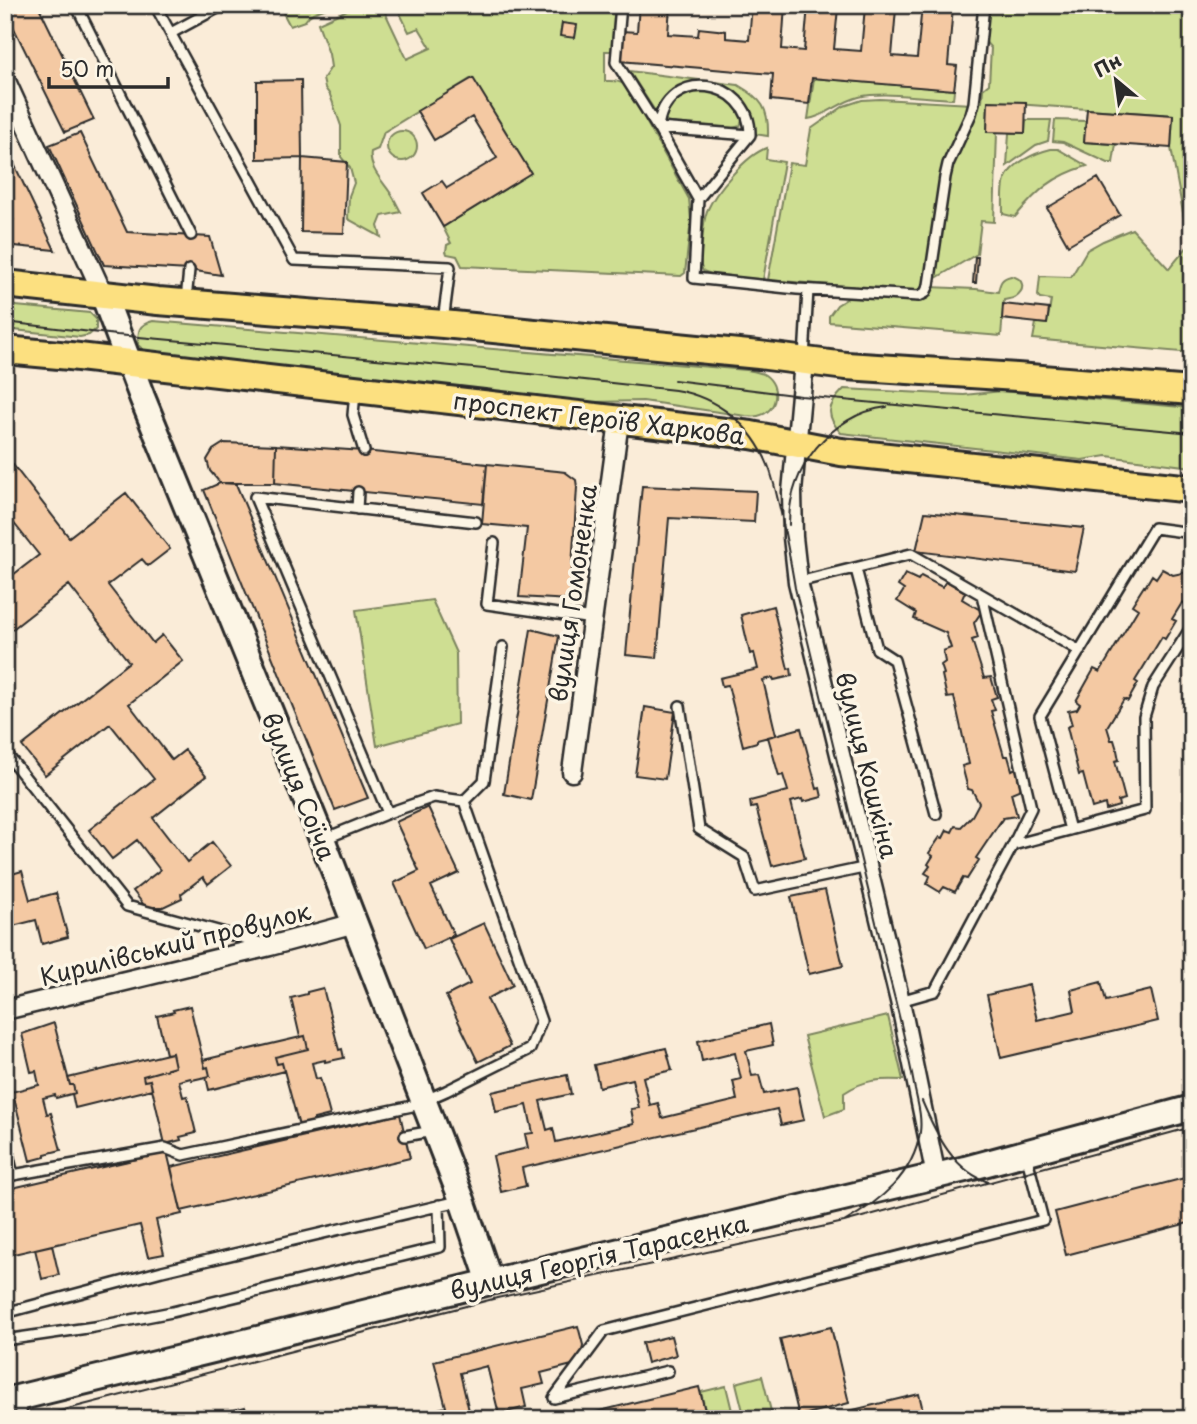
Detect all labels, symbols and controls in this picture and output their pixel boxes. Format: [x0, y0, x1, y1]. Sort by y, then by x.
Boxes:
text: Пн [1088, 45, 1126, 83]
scale bar [49, 46, 168, 90]
north arrow [1082, 46, 1152, 116]
text: 50 m [60, 52, 114, 84]
street label: проспект Героїв Харкова [451, 381, 747, 453]
street label: вулиця Гомоненка [539, 482, 605, 704]
street label: вулиця Кошкіна [827, 668, 909, 862]
street label: вулиця Соїча [254, 707, 346, 866]
street label: Кирилівський провулок [36, 892, 315, 994]
street label: вулиця Георгія Тарасенка [446, 1204, 752, 1308]

